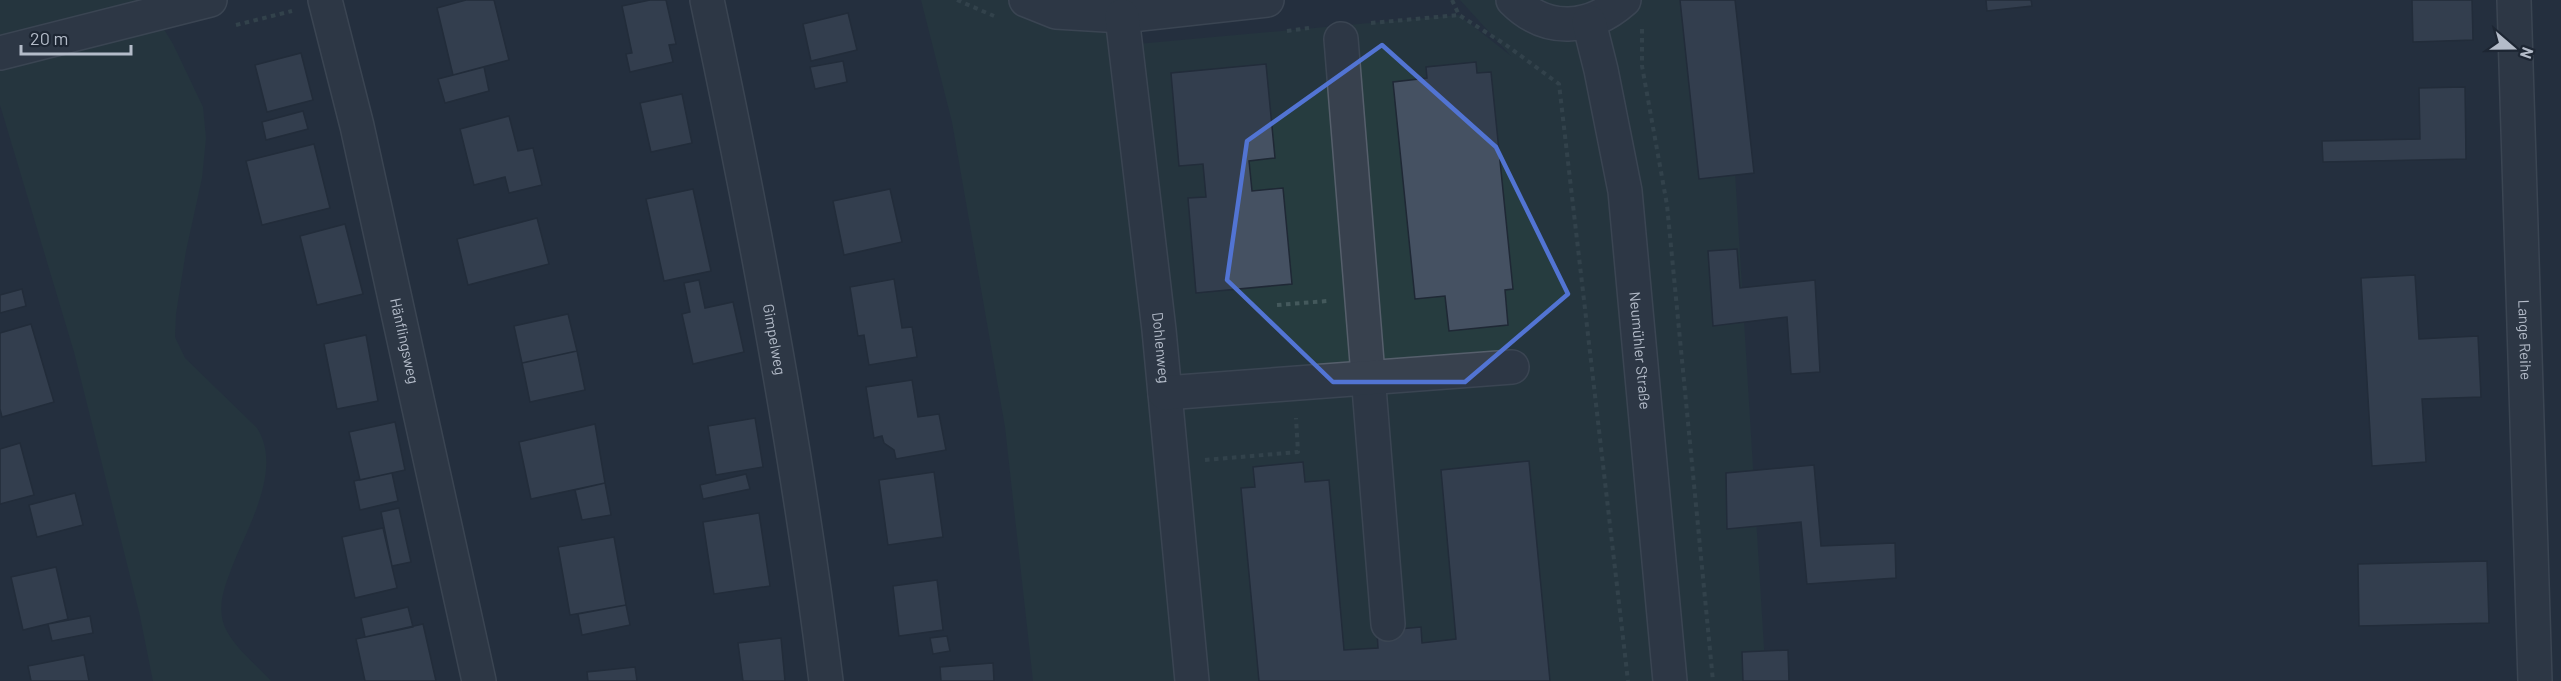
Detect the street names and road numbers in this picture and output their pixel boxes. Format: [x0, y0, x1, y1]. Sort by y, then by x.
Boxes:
street label: Neumühler Straße [1626, 291, 1655, 410]
street label: Hänflingsweg [387, 296, 423, 385]
street label: Lange Reihe [2515, 299, 2536, 380]
street label: Gimpelweg [760, 302, 790, 376]
street label: Dohlenweg [1149, 311, 1174, 384]

